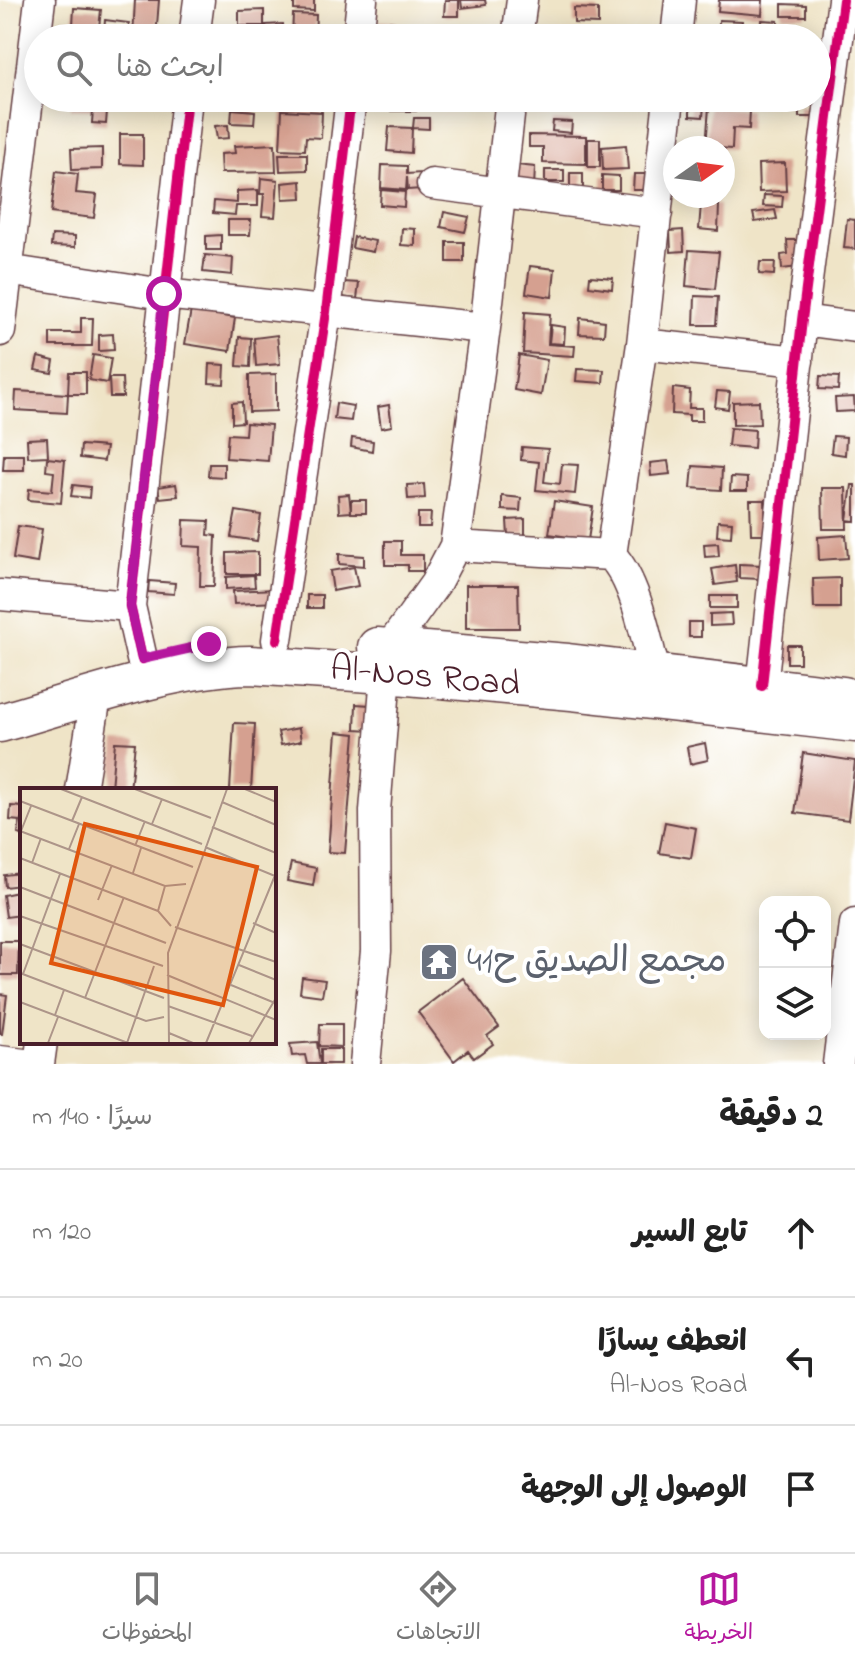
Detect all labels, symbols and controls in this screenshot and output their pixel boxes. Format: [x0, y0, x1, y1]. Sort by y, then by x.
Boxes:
search box [24, 24, 831, 112]
icon: search [52, 46, 96, 90]
text: ابحث هنا [116, 47, 224, 91]
north arrow [663, 136, 735, 208]
route start [146, 276, 182, 312]
route end [191, 626, 227, 662]
street label: Al-Nos Road [328, 643, 522, 713]
inset map [20, 788, 276, 1044]
map controls [759, 896, 831, 1040]
button: locate [759, 896, 831, 968]
place label: مجمع الصديق ح41 [467, 936, 726, 989]
temple icon: مجمع الصديق ح41 [418, 941, 460, 983]
button: layers [759, 968, 831, 1040]
text: 2 دقيقة [719, 1092, 823, 1142]
text: سيرًا · 140 m [32, 1099, 153, 1137]
icon: ahead [779, 1211, 823, 1255]
text: تابع السير [633, 1212, 747, 1256]
text: 120 m [32, 1214, 91, 1252]
text: انعطف يسارًا [598, 1321, 747, 1365]
icon: left [779, 1339, 823, 1383]
text: 20 m [32, 1342, 83, 1380]
text: Al-Nos Road [610, 1367, 747, 1405]
icon: arrive [779, 1467, 823, 1511]
text: الوصول إلى الوجهة [521, 1468, 747, 1512]
tab: المحفوظات [102, 1567, 192, 1651]
tab: الاتجاهات [396, 1567, 481, 1651]
tab: الخريطة [685, 1567, 753, 1651]

